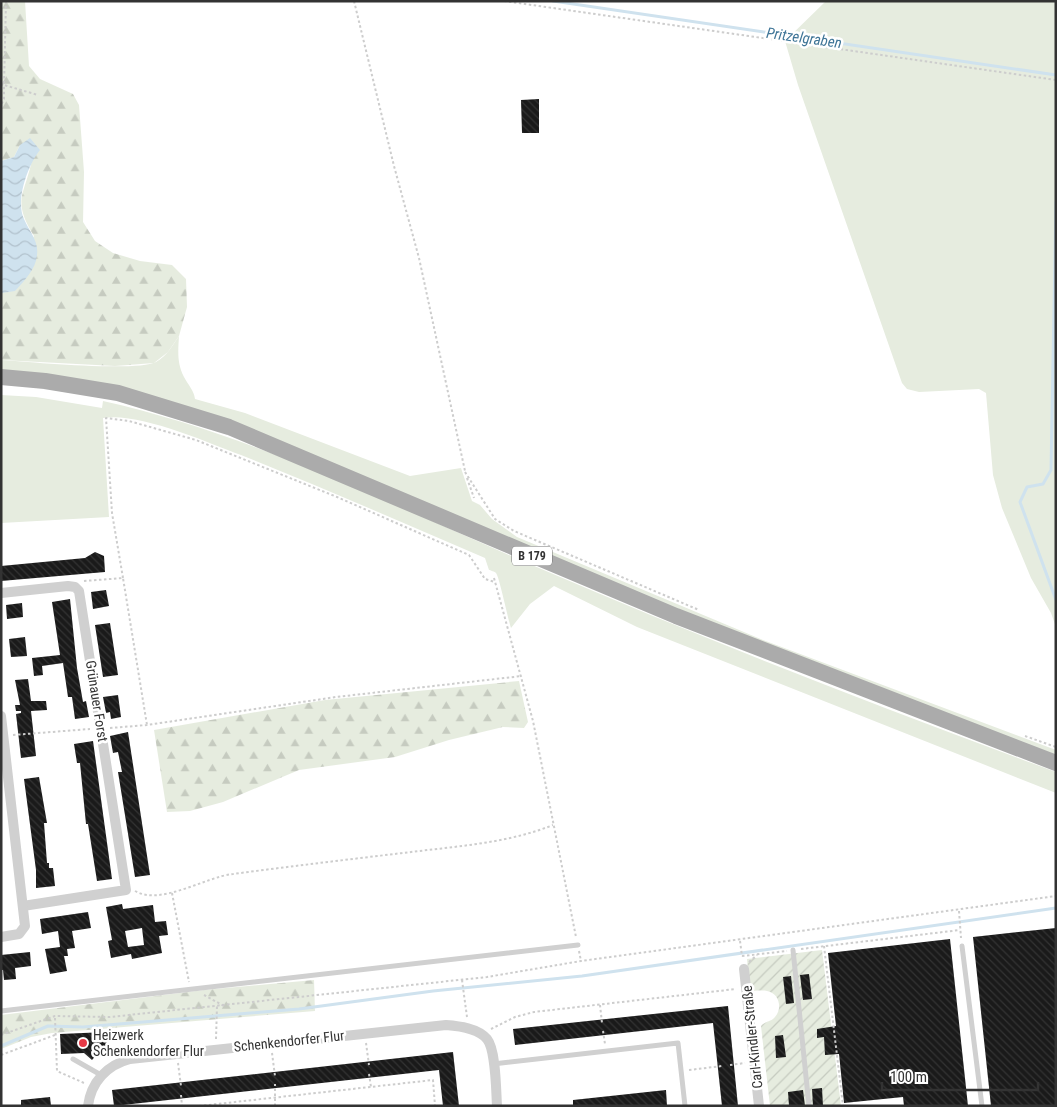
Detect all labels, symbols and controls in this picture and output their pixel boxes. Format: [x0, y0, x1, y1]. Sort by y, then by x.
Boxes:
water label: Pritzelgraben [765, 24, 843, 52]
road number: B 179 [512, 546, 552, 566]
street label: Grünauer Forst [83, 659, 111, 743]
street label: Carl-Kindler-Straße [739, 984, 765, 1089]
place label: Heizwerk Schenkendorfer Flur [93, 1027, 204, 1059]
street label: Schenkendorfer Flur [233, 1027, 345, 1055]
marker: Heizwerk Schenkendorfer Flur [77, 1037, 89, 1049]
scale bar [882, 1060, 1038, 1092]
text: 100 m [890, 1068, 927, 1086]

